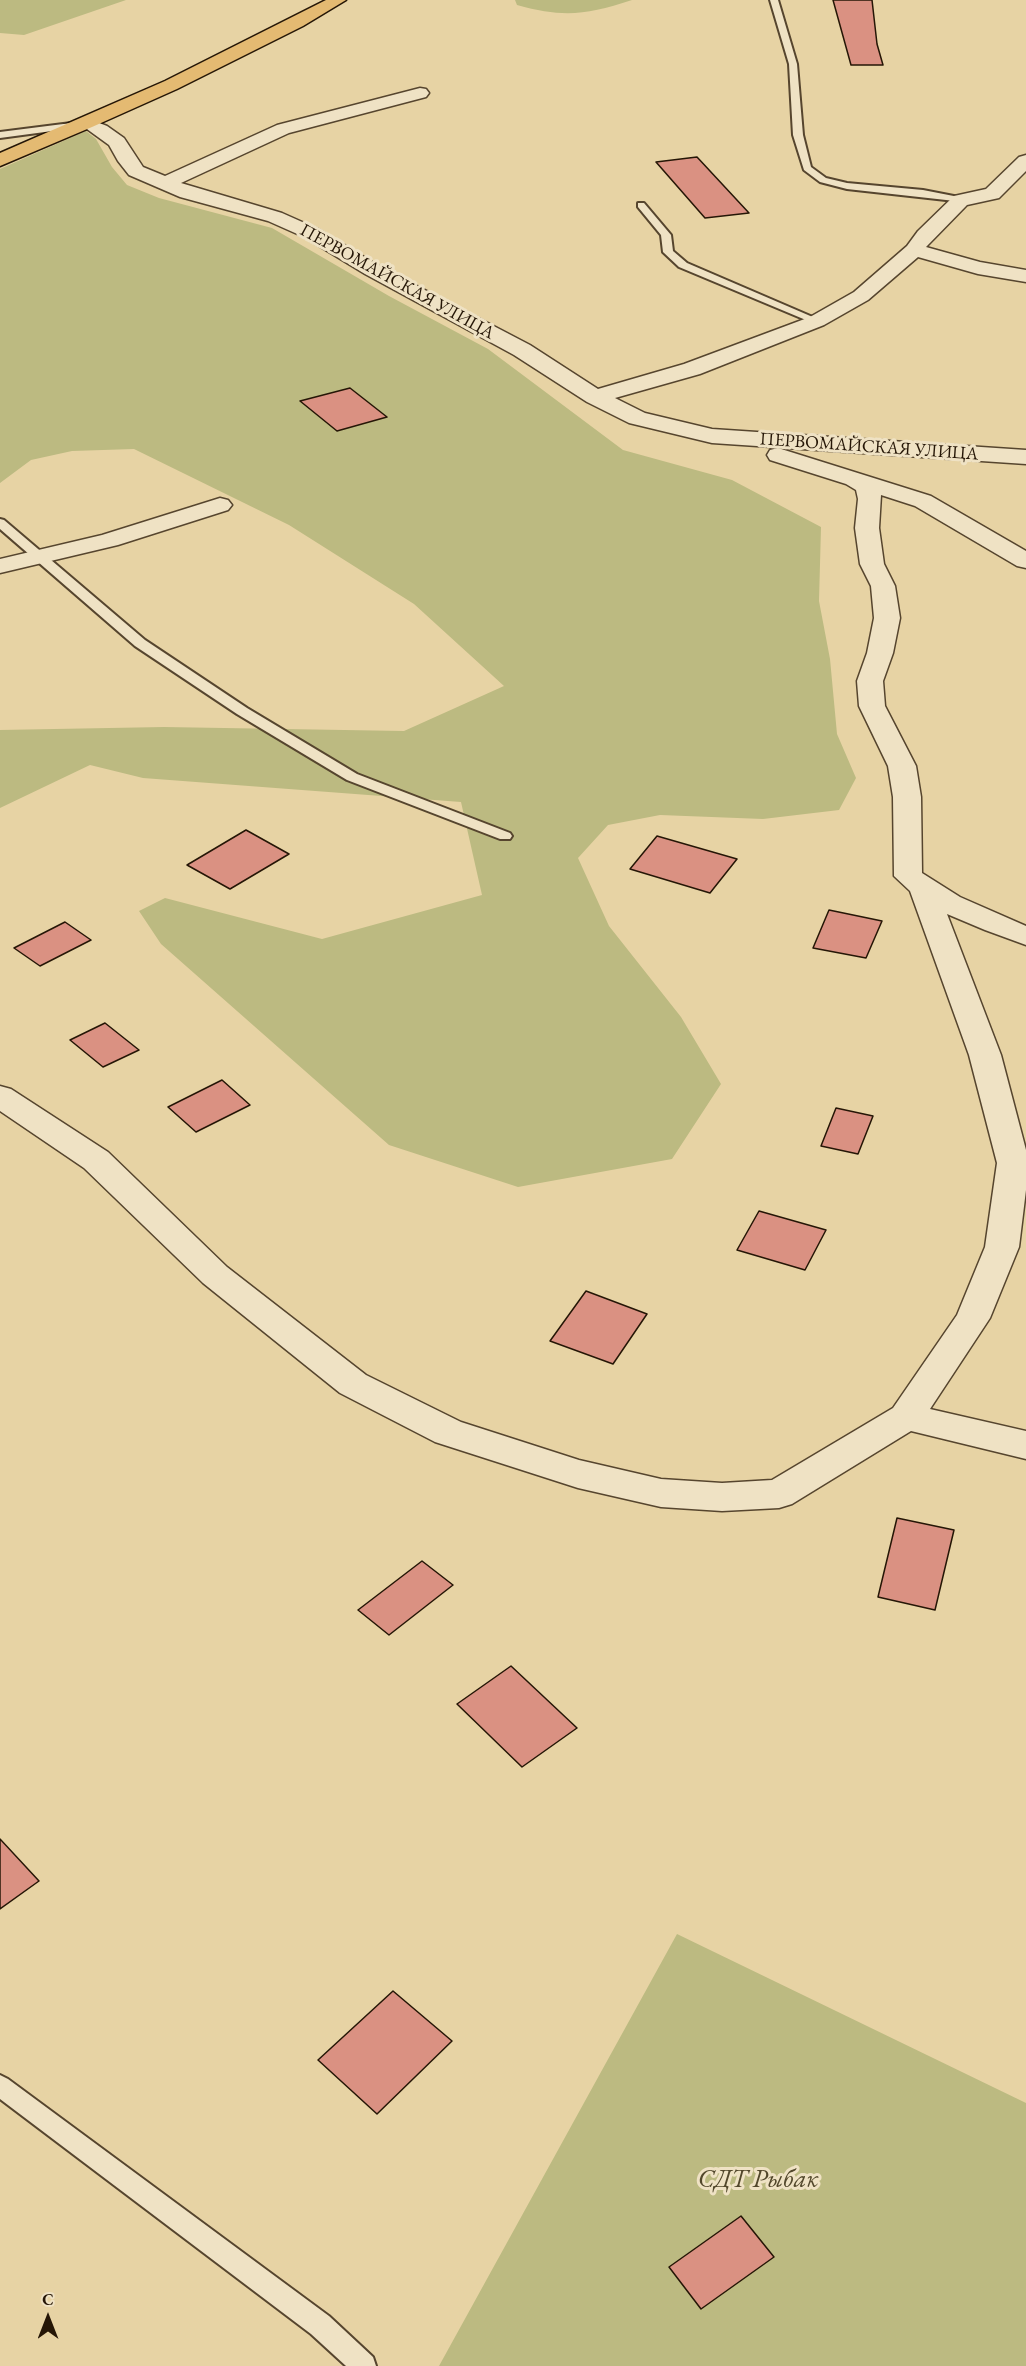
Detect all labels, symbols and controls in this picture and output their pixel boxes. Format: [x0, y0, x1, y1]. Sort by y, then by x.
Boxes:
street label: ПЕРВОМАЙСКАЯ УЛИЦА [296, 219, 498, 345]
street label: ПЕРВОМАЙСКАЯ УЛИЦА [759, 429, 979, 465]
park label: СДТ Рыбак [698, 2164, 818, 2196]
north arrow [18, 2288, 78, 2348]
text: С [42, 2289, 54, 2310]

